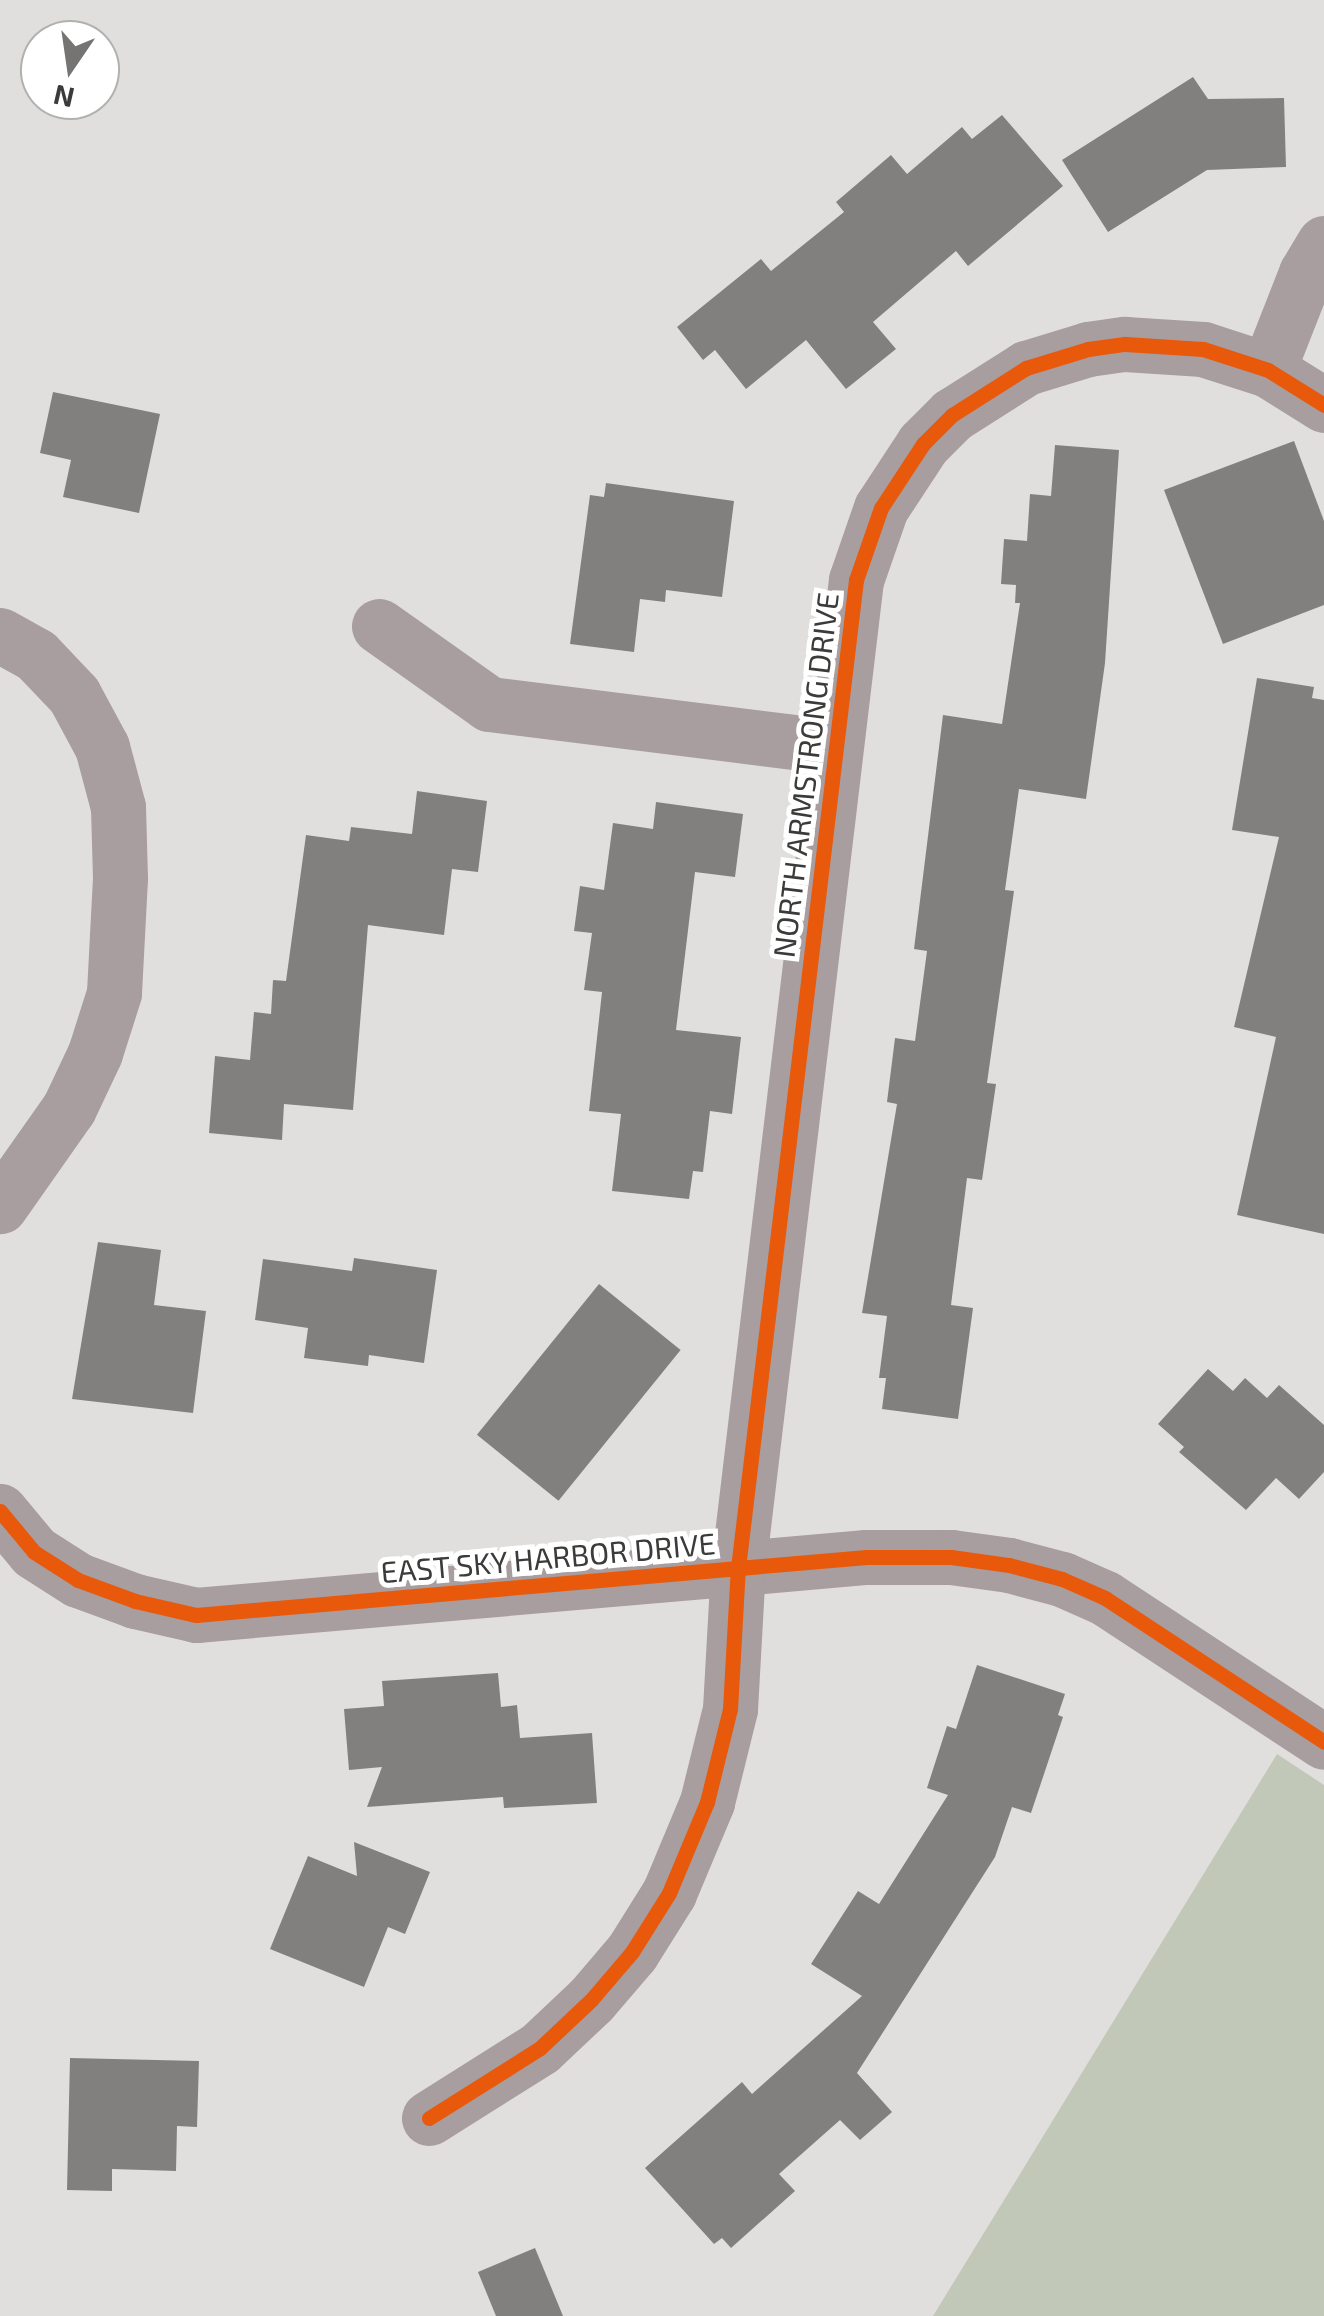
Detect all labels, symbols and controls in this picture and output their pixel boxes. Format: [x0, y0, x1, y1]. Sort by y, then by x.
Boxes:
north arrow [20, 20, 120, 120]
text: N [50, 78, 77, 116]
street label: NORTH ARMSTRONG DRIVE [765, 590, 845, 960]
street label: EAST SKY HARBOR DRIVE [378, 1524, 718, 1590]

